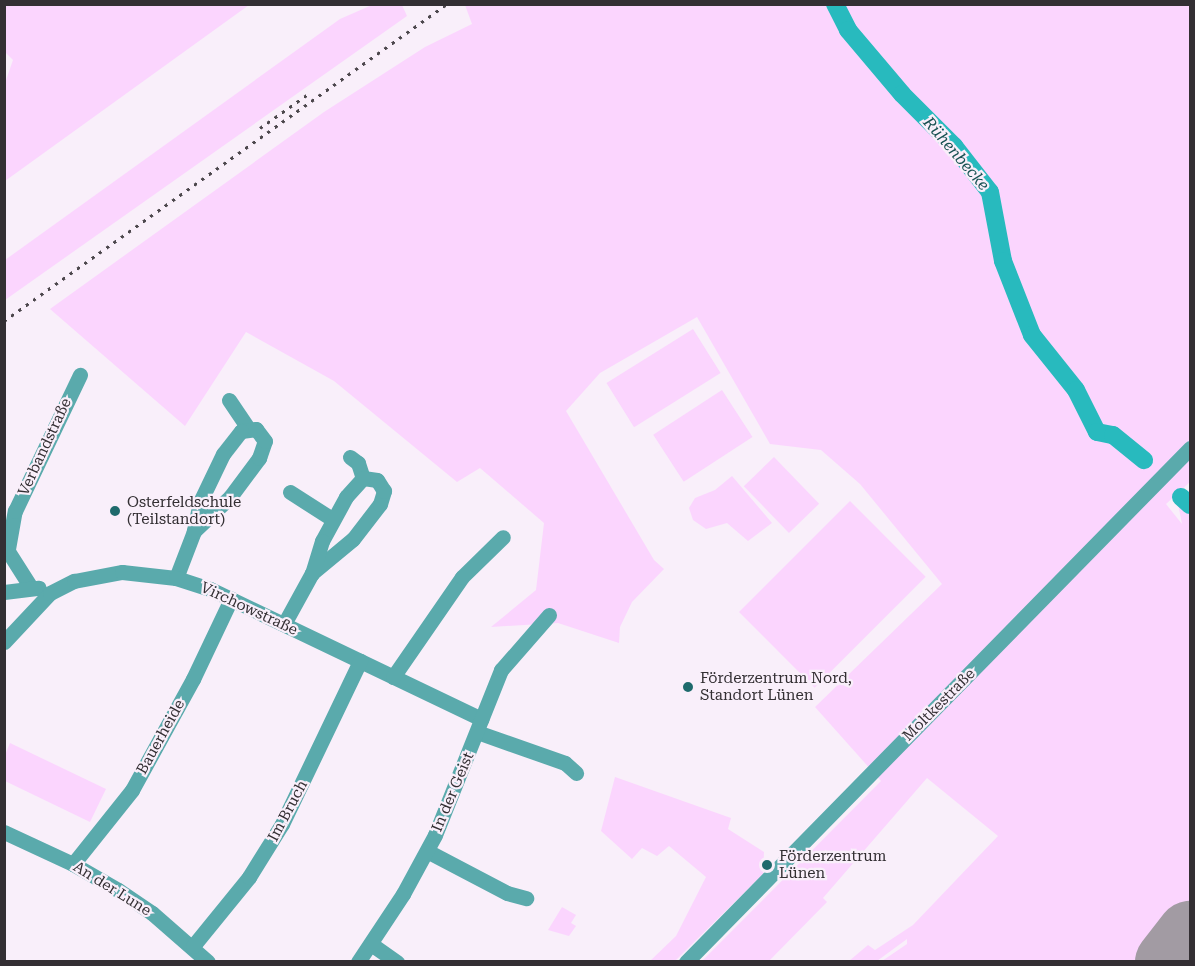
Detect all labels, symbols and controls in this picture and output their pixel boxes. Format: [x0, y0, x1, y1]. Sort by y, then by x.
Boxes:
water label: Rühenbecke [919, 113, 993, 195]
street label: Verbandstraße [15, 395, 75, 499]
place label: Osterfeldschule (Teilstandort) [127, 493, 241, 528]
marker: Osterfeldschule (Teilstandort) [108, 504, 122, 518]
street label: Virchowstraße [198, 579, 300, 639]
street label: Moltkestraße [899, 665, 979, 745]
place label: Förderzentrum Nord, Standort Lünen [700, 669, 852, 704]
marker: Förderzentrum Nord, Standort Lünen [681, 680, 695, 694]
street label: Bauerheide [133, 697, 189, 777]
street label: In der Geist [428, 750, 478, 834]
street label: Im Bruch [264, 777, 312, 845]
place label: Förderzentrum Lünen [779, 847, 886, 882]
street label: An der Lune [70, 858, 154, 920]
marker: Förderzentrum Lünen [760, 858, 774, 872]

